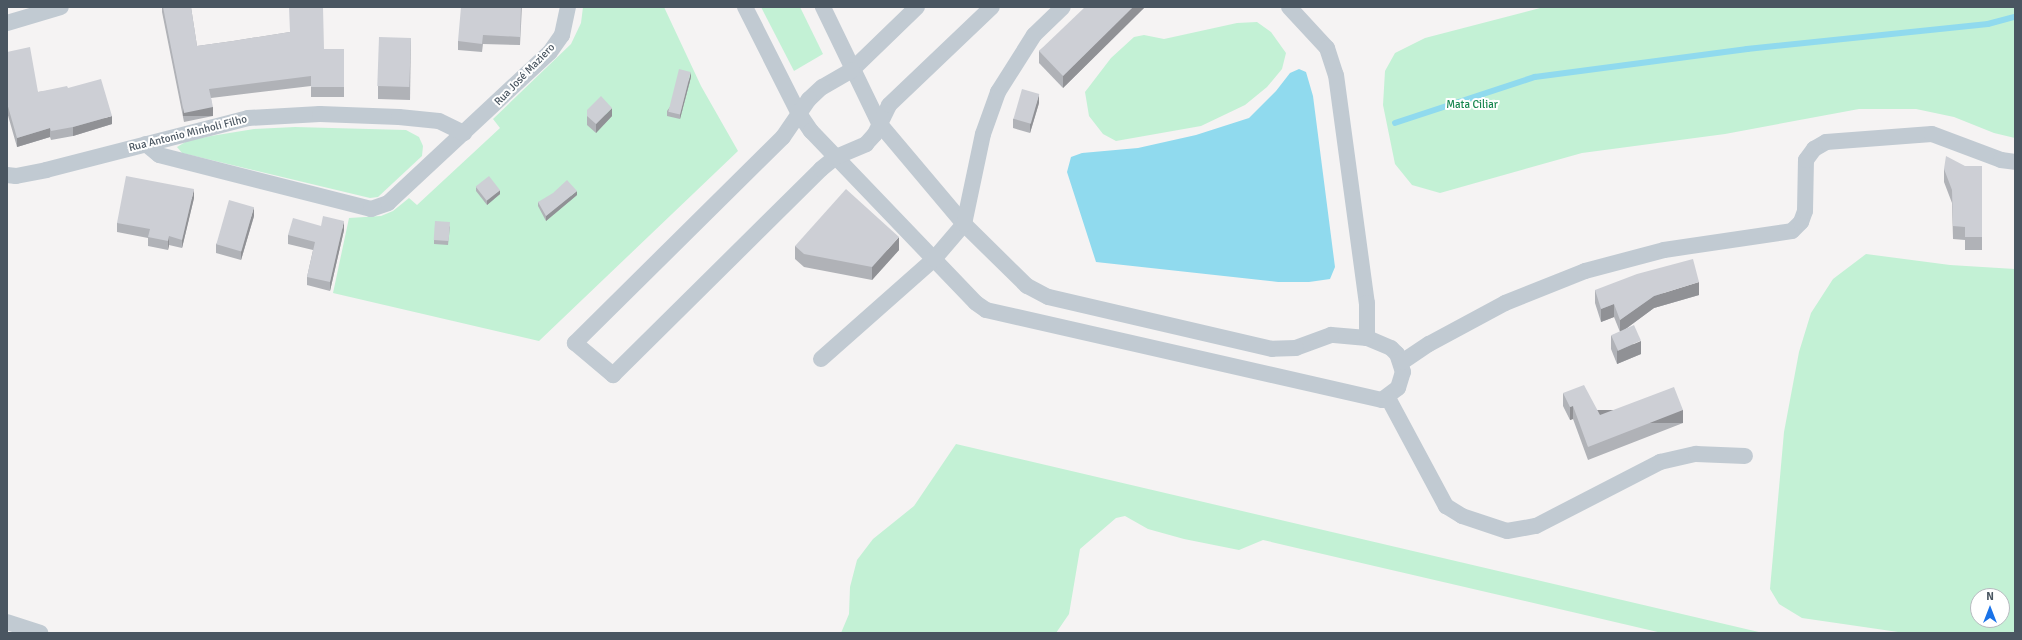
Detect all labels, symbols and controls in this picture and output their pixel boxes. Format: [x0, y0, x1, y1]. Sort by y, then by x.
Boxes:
street label: Rua José Maziero [492, 41, 558, 109]
park label: Mata Ciliar [1446, 98, 1498, 112]
street label: Rua Antonio Minholi Filho [127, 113, 249, 155]
north arrow [1970, 588, 2010, 628]
text: N [1986, 590, 1994, 603]

